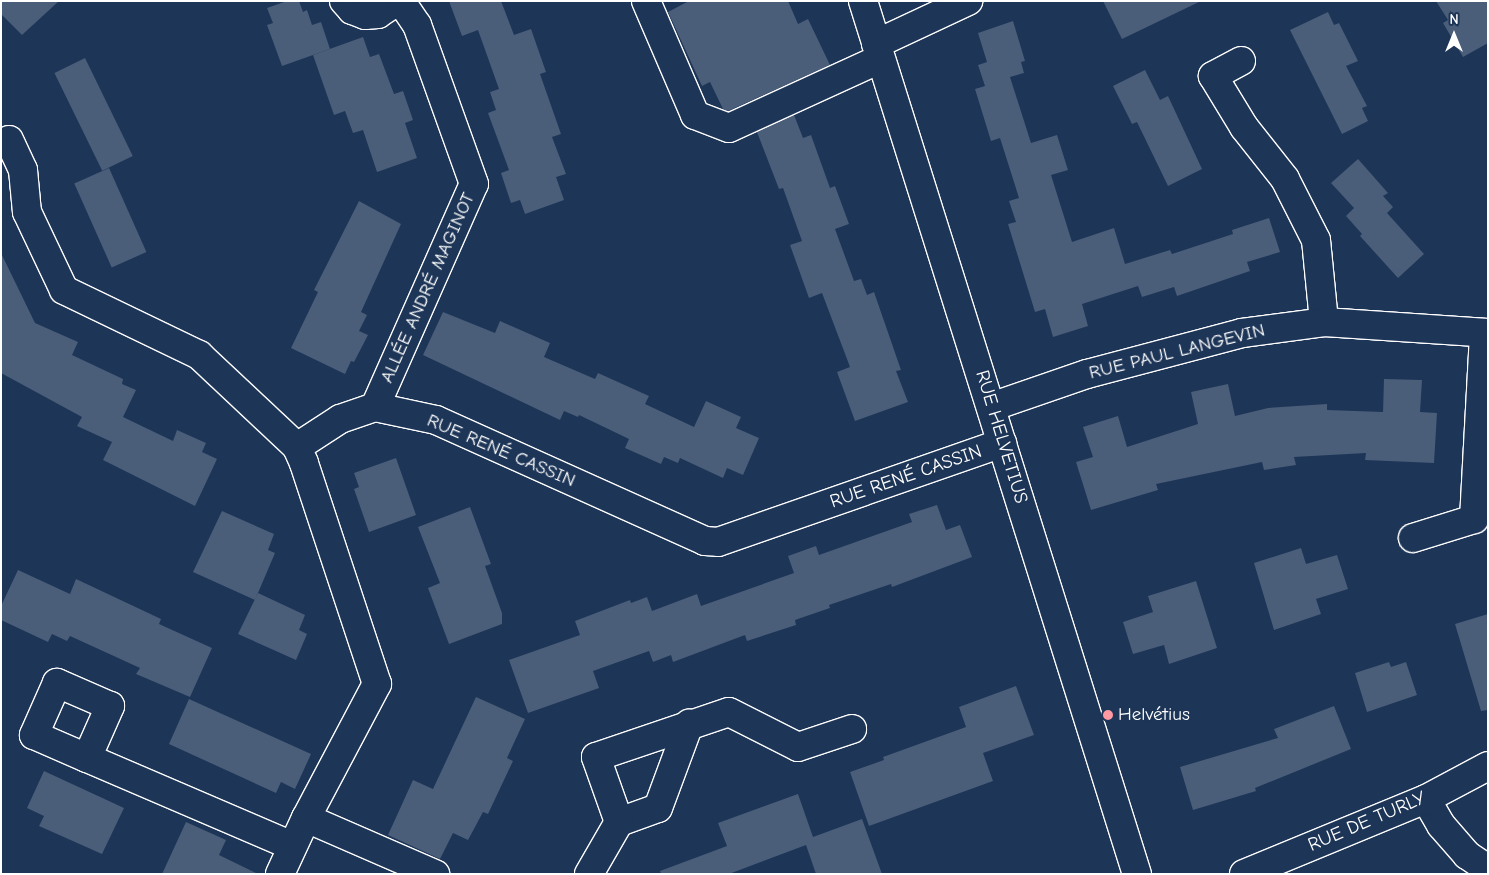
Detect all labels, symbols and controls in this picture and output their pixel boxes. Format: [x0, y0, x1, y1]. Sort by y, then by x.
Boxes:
north arrow [1429, 10, 1479, 60]
text: N [1449, 11, 1459, 28]
street label: ALLÉE ANDRÉ MAGINOT [376, 189, 480, 387]
street label: RUE PAUL LANGEVIN [1087, 319, 1267, 385]
street label: RUE HELVETIUS [970, 368, 1032, 506]
street label: RUE RENÉ CASSIN [423, 409, 579, 493]
street label: RUE RENÉ CASSIN [827, 440, 985, 514]
place label: Helvétius [1118, 704, 1190, 726]
marker: Helvétius [1102, 709, 1114, 721]
street label: RUE DE TURLY [1305, 787, 1429, 857]

